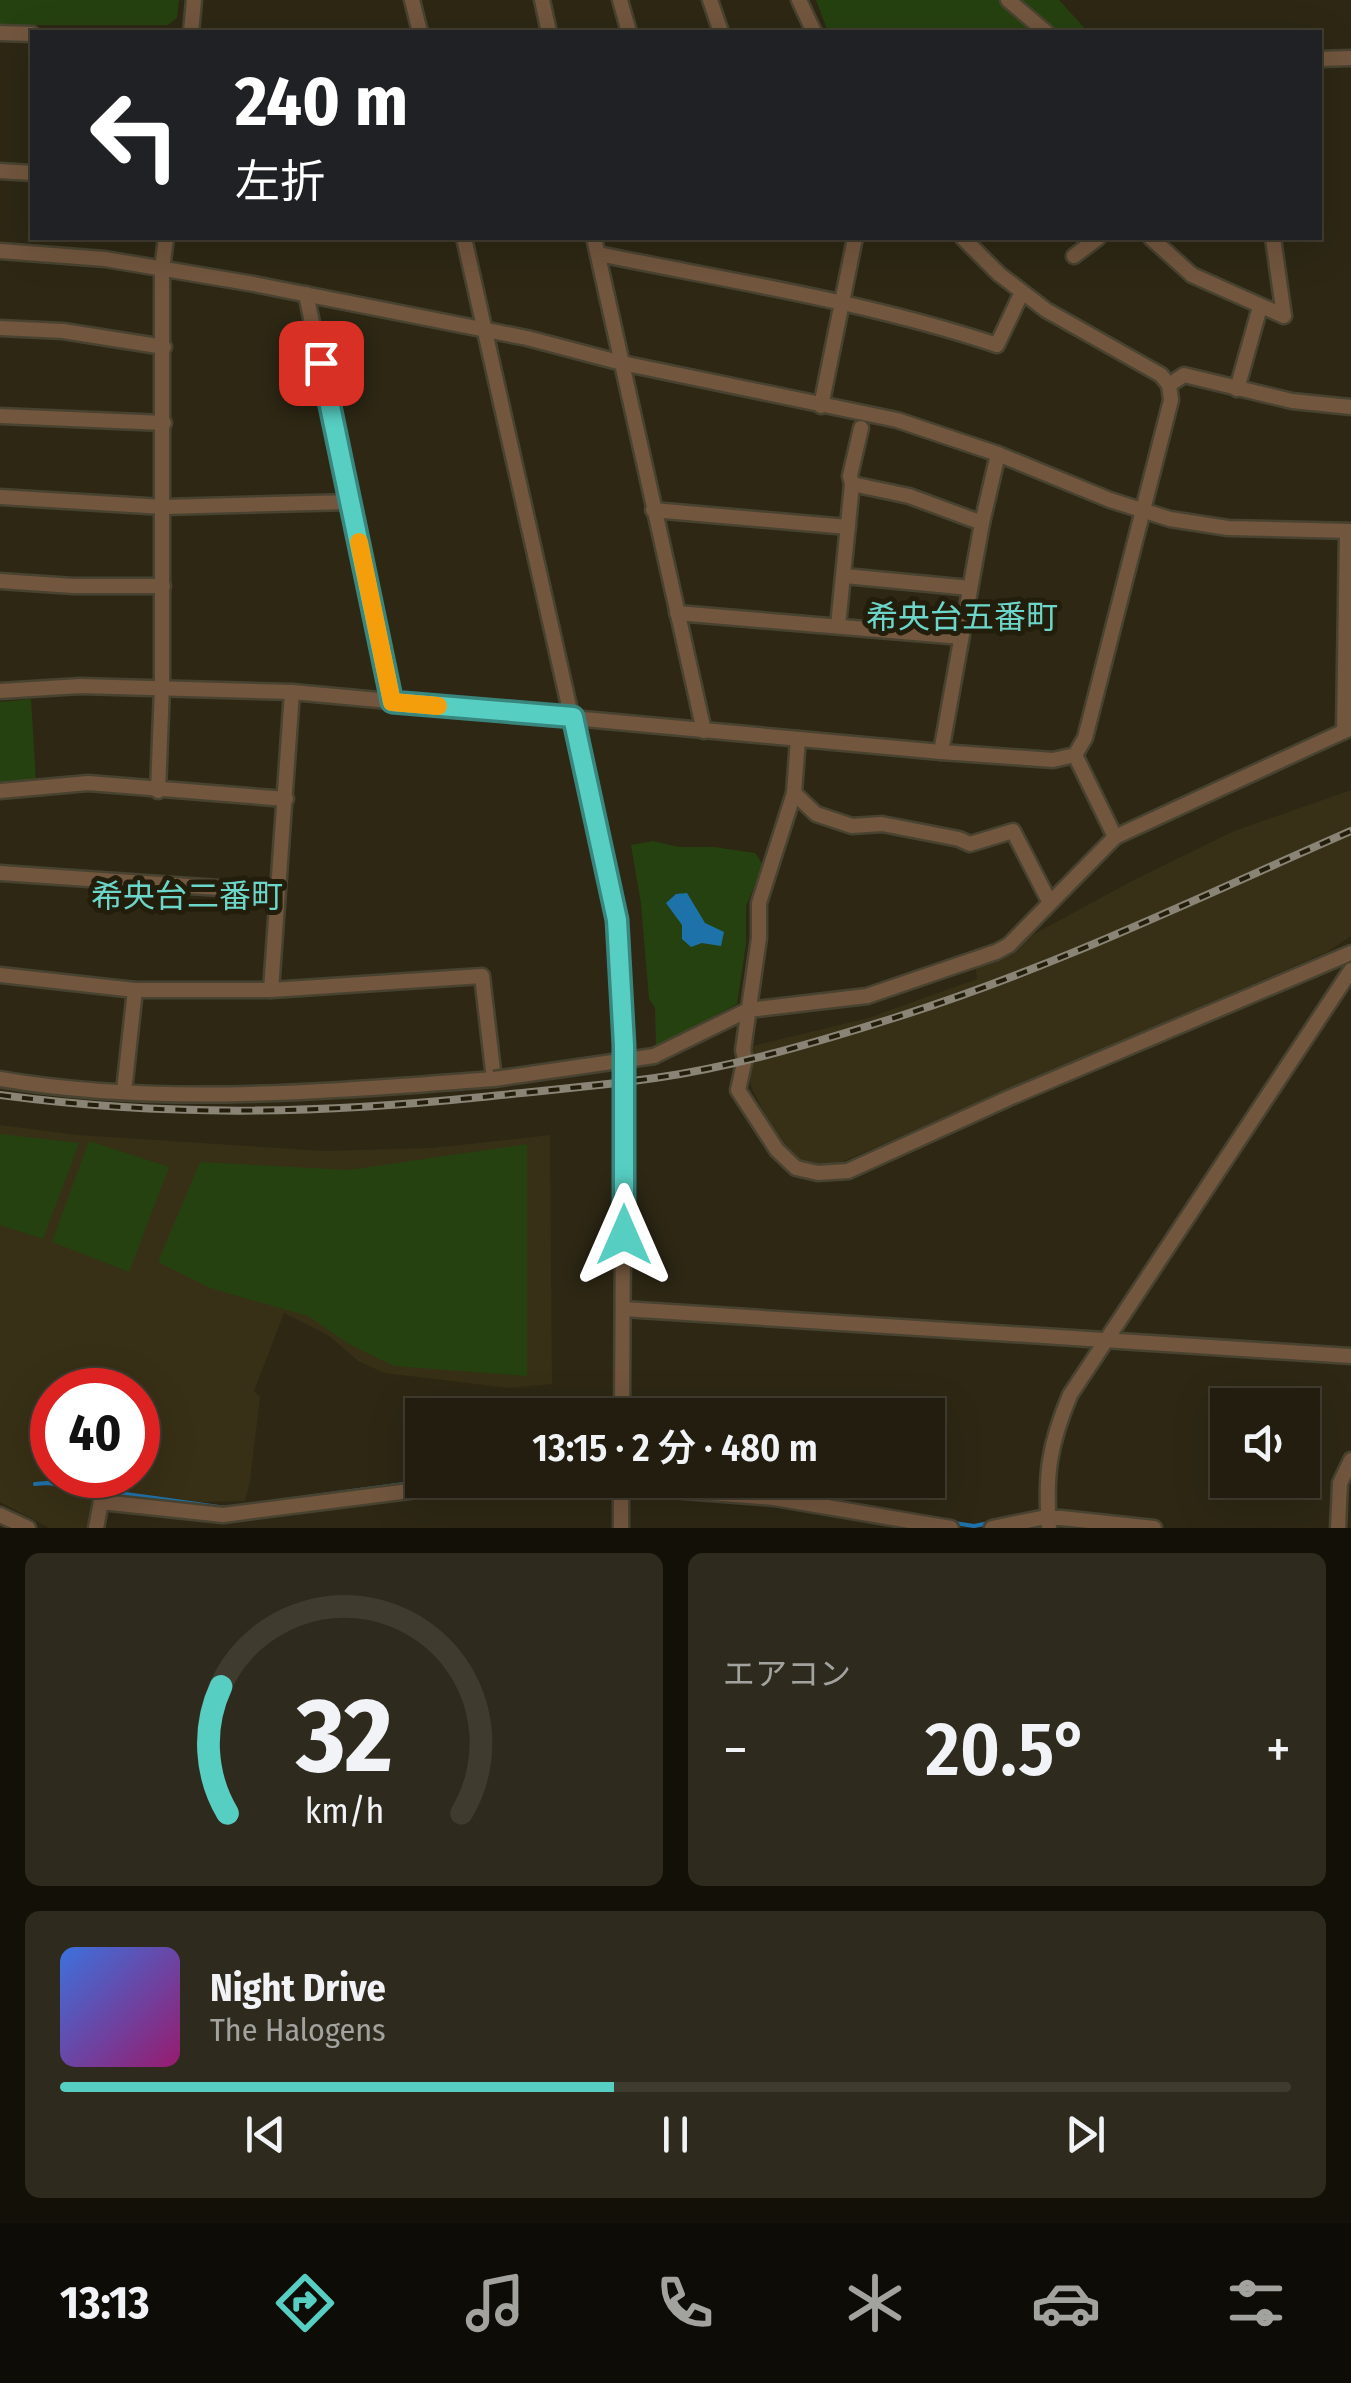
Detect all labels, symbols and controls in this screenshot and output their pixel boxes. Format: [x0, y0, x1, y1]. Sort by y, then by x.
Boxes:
text: 240 m [235, 60, 408, 144]
icon: left [70, 70, 200, 200]
text: 左折 [235, 155, 325, 209]
pin [279, 321, 364, 406]
icon: arrive [294, 336, 349, 391]
district label: 希央台五番町 [866, 598, 1058, 636]
district label: 希央台二番町 [91, 877, 283, 915]
position arrow [572, 1183, 676, 1287]
speed limit sign: 40 [30, 1368, 160, 1498]
map controls [1210, 1388, 1320, 1498]
button: sound [1210, 1388, 1320, 1498]
text: 13:15 · 2 分 · 480 m [532, 1425, 818, 1471]
text: エアコン [723, 1655, 851, 1693]
text: 32 [295, 1674, 392, 1799]
text: 20.5° [925, 1705, 1089, 1795]
text: − [723, 1717, 748, 1783]
text: + [1266, 1717, 1291, 1783]
text: km/h [304, 1790, 384, 1832]
text: Night Drive [210, 1965, 386, 2011]
text: The Halogens [210, 2011, 386, 2049]
icon: previous [238, 2107, 293, 2162]
icon: pause [648, 2107, 703, 2162]
icon: next [1058, 2107, 1113, 2162]
icon: directions [270, 2268, 340, 2338]
icon: music [460, 2268, 530, 2338]
icon: phone [650, 2268, 720, 2338]
icon: climate [840, 2268, 910, 2338]
icon: car [1031, 2268, 1101, 2338]
icon: filters [1221, 2268, 1291, 2338]
text: 13:13 [60, 2276, 150, 2330]

